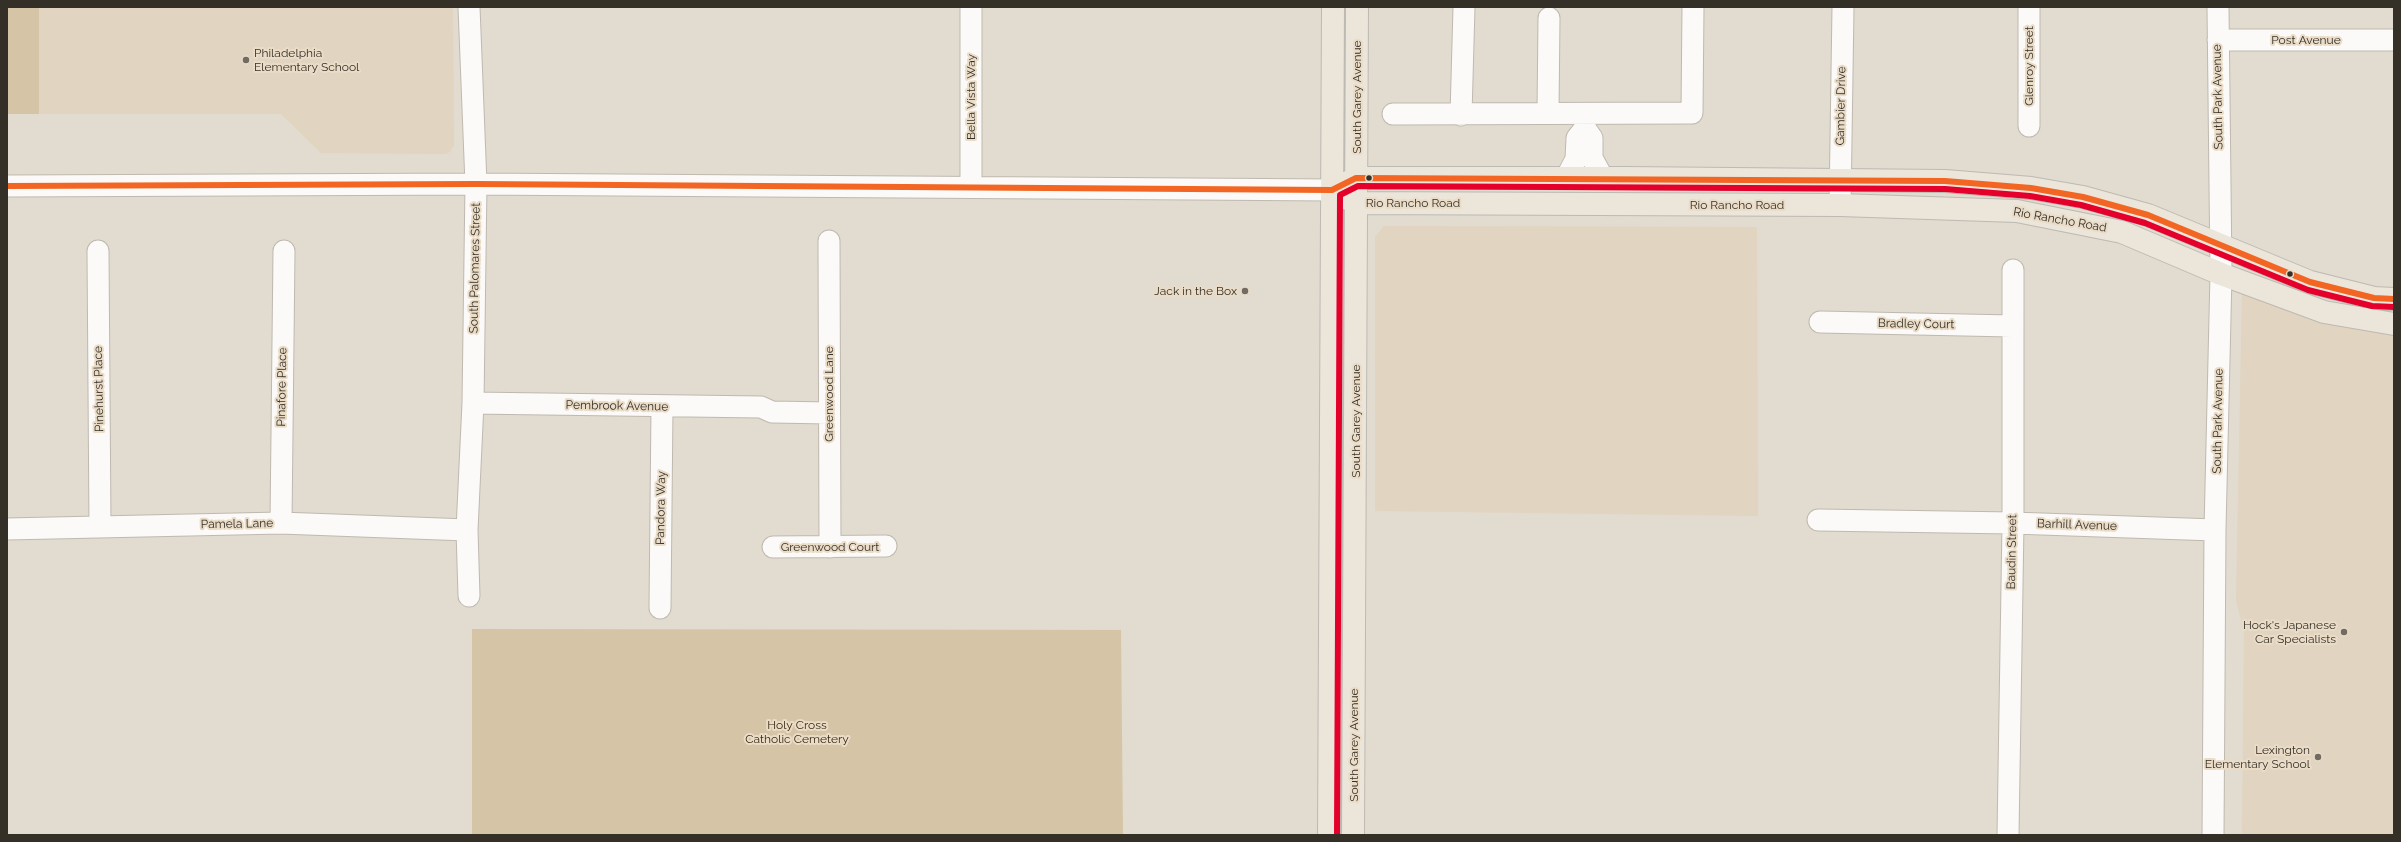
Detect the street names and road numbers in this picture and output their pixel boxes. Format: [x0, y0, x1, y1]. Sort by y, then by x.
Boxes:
street label: Glenroy Street [2022, 26, 2036, 106]
street label: Post Avenue [2271, 33, 2341, 47]
street label: South Garey Avenue [1350, 40, 1364, 154]
street label: South Park Avenue [2210, 44, 2226, 150]
street label: Bella Vista Way [964, 54, 978, 140]
street label: Gambier Drive [1833, 66, 1849, 146]
street label: Rio Rancho Road [1366, 196, 1460, 210]
street label: Rio Rancho Road [1690, 198, 1784, 212]
street label: South Palomares Street [467, 203, 483, 333]
street label: Rio Rancho Road [2012, 205, 2108, 235]
street label: Bradley Court [1878, 316, 1954, 332]
street label: Pinehurst Place [91, 346, 107, 432]
street label: Greenwood Lane [822, 346, 836, 442]
street label: Pinafore Place [274, 347, 290, 427]
street label: South Garey Avenue [1349, 364, 1363, 478]
street label: South Park Avenue [2210, 368, 2226, 474]
street label: Pembrook Avenue [566, 398, 668, 414]
street label: Pandora Way [653, 471, 669, 545]
street label: Baudin Street [2004, 514, 2020, 590]
street label: Pamela Lane [201, 516, 273, 532]
street label: Barhill Avenue [2037, 516, 2117, 534]
street label: Greenwood Court [781, 540, 879, 554]
street label: South Garey Avenue [1347, 688, 1361, 802]

